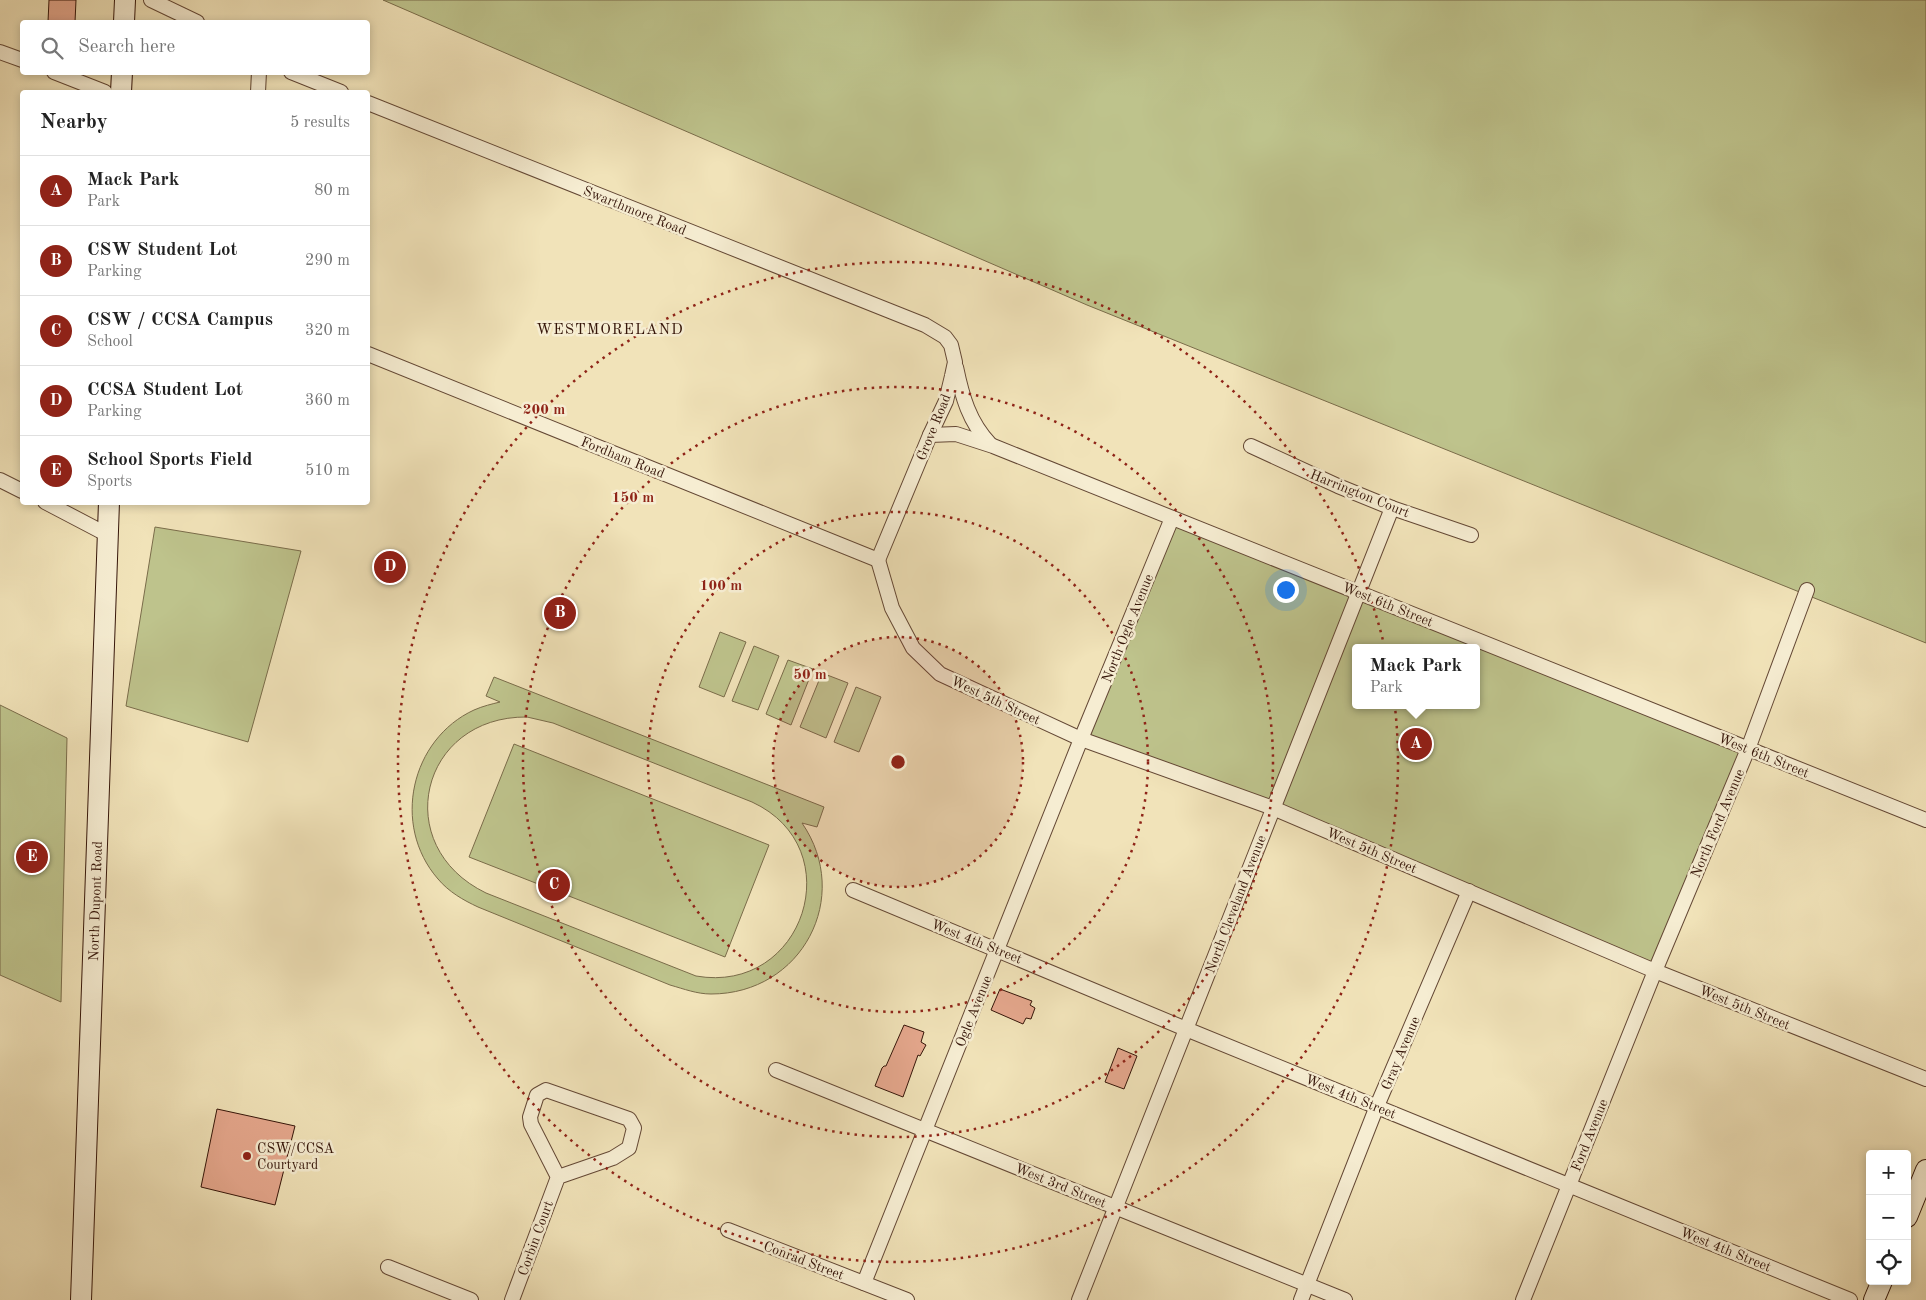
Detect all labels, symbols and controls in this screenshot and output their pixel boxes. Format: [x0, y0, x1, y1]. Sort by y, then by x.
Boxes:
search box [20, 20, 370, 75]
icon: search [38, 34, 66, 62]
text: Search here [78, 38, 175, 57]
text: Nearby [40, 112, 108, 133]
text: 5 results [290, 115, 350, 131]
text: Mack Park [87, 171, 179, 190]
text: A [50, 183, 62, 199]
text: 80 m [314, 183, 350, 199]
street label: Swarthmore Road [581, 184, 688, 238]
text: Park [87, 194, 120, 210]
text: CSW Student Lot [87, 241, 237, 260]
text: B [50, 253, 62, 269]
text: 290 m [305, 253, 350, 269]
text: Parking [87, 264, 142, 280]
text: CSW / CCSA Campus [87, 311, 273, 330]
text: C [51, 323, 61, 339]
text: 320 m [305, 323, 350, 339]
district label: WESTMORELAND [536, 323, 684, 338]
text: School [87, 334, 133, 350]
text: CCSA Student Lot [87, 381, 243, 400]
street label: Grove Road [914, 392, 954, 463]
text: D [50, 393, 62, 409]
text: 360 m [305, 393, 350, 409]
text: 200 m [523, 403, 565, 418]
text: Parking [87, 404, 142, 420]
street label: Fordham Road [579, 435, 667, 481]
text: School Sports Field [87, 451, 252, 470]
text: E [50, 463, 62, 479]
text: 510 m [305, 463, 350, 479]
street label: Harrington Court [1308, 468, 1412, 520]
text: Sports [87, 474, 132, 490]
text: 150 m [612, 491, 654, 506]
pin: D [374, 548, 406, 586]
street label: North Ogle Avenue [1100, 572, 1156, 685]
your location [1273, 577, 1299, 603]
text: 100 m [700, 579, 742, 594]
street label: West 6th Street [1340, 580, 1435, 630]
pin: B [544, 594, 576, 632]
popup [1352, 644, 1480, 709]
text: Mack Park [1370, 657, 1462, 676]
text: 50 m [793, 668, 827, 683]
street label: West 5th Street [949, 674, 1042, 728]
text: Park [1370, 680, 1403, 696]
pin: A [1400, 725, 1432, 763]
street label: West 6th Street [1716, 731, 1811, 781]
centre of rings [889, 753, 907, 771]
street label: North Ford Avenue [1689, 767, 1747, 880]
street label: West 5th Street [1324, 826, 1419, 876]
street label: North Cleveland Avenue [1203, 833, 1269, 975]
pin: E [16, 838, 48, 876]
street label: North Dupont Road [87, 841, 105, 961]
pin: C [538, 866, 570, 904]
street label: West 4th Street [929, 917, 1024, 967]
street label: Ogle Avenue [953, 974, 995, 1049]
street label: West 5th Street [1697, 983, 1792, 1033]
street label: Gray Avenue [1379, 1015, 1423, 1092]
street label: West 4th Street [1303, 1072, 1398, 1122]
street label: Ford Avenue [1569, 1097, 1611, 1174]
place label: CSW/CCSA Courtyard [257, 1142, 334, 1172]
marker: CSW/CCSA Courtyard [241, 1150, 253, 1162]
map controls [1866, 1150, 1911, 1285]
button: + [1866, 1150, 1911, 1195]
street label: West 3rd Street [1013, 1161, 1108, 1211]
button: − [1866, 1195, 1911, 1240]
street label: Corbin Court [516, 1199, 556, 1278]
street label: West 4th Street [1678, 1225, 1773, 1275]
street label: Conrad Street [762, 1239, 846, 1283]
button: locate [1866, 1240, 1911, 1285]

